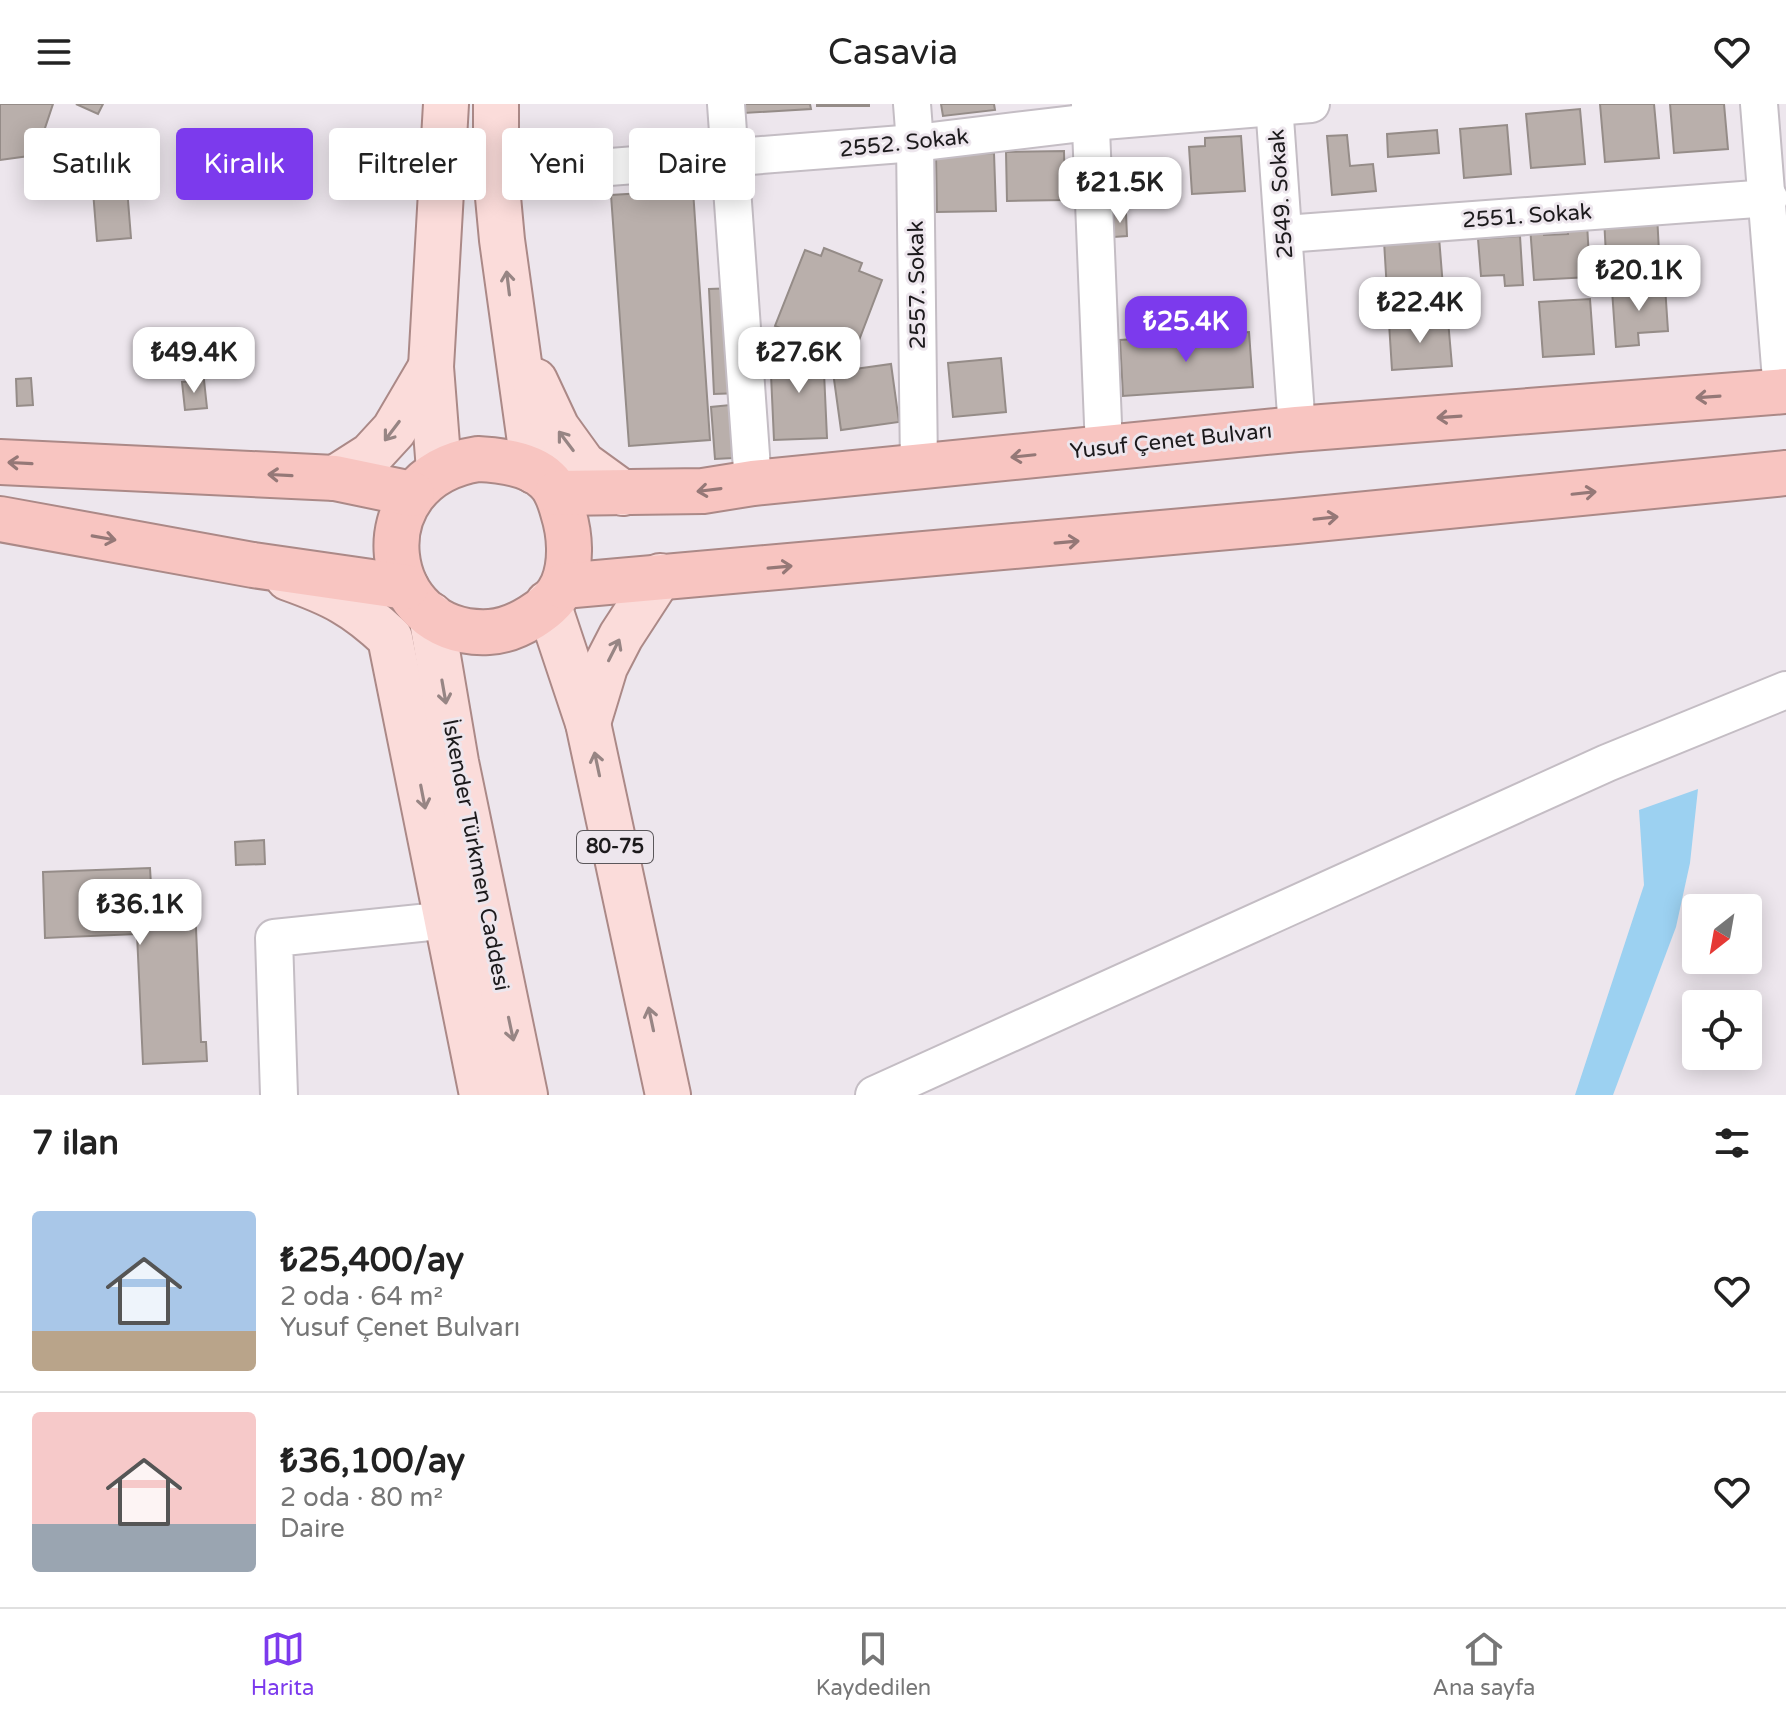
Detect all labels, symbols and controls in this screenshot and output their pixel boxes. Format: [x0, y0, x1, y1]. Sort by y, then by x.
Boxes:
icon: menu [32, 30, 76, 74]
icon: heart [1710, 30, 1754, 74]
text: Casavia [828, 31, 958, 74]
street label: 2552. Sokak [838, 123, 970, 163]
chip: Satılık [24, 128, 160, 200]
chip: Kiralık [176, 128, 313, 200]
chip: Filtreler [329, 128, 486, 200]
chip: Yeni [502, 128, 613, 200]
chip: Daire [629, 128, 755, 200]
street label: 2549. Sokak [1264, 128, 1298, 260]
pin: ₺21.5K [1055, 157, 1185, 225]
text: ₺21.5K [1077, 167, 1163, 198]
street label: 2551. Sokak [1461, 199, 1593, 233]
street label: 2557. Sokak [903, 220, 931, 350]
pin: ₺20.1K [1574, 245, 1704, 313]
text: ₺20.1K [1596, 255, 1682, 286]
one-way arrow [500, 271, 515, 296]
pin: ₺22.4K [1355, 277, 1485, 345]
text: ₺22.4K [1377, 287, 1463, 318]
pin: ₺25.4K [1121, 296, 1251, 364]
text: ₺25.4K [1143, 306, 1229, 337]
pin: ₺49.4K [129, 327, 259, 395]
pin: ₺27.6K [734, 327, 864, 395]
text: ₺49.4K [151, 337, 237, 368]
text: ₺27.6K [756, 337, 842, 368]
one-way arrow [1695, 390, 1722, 405]
one-way arrow [1436, 410, 1463, 425]
street label: Yusuf Çenet Bulvarı [1069, 417, 1273, 465]
one-way arrow [384, 420, 401, 441]
one-way arrow [557, 431, 574, 452]
one-way arrow [1010, 449, 1037, 464]
one-way arrow [7, 456, 34, 471]
one-way arrow [267, 468, 294, 483]
one-way arrow [696, 482, 723, 497]
one-way arrow [1571, 485, 1597, 500]
one-way arrow [1312, 511, 1339, 526]
one-way arrow [91, 531, 116, 546]
one-way arrow [1053, 534, 1080, 549]
one-way arrow [766, 559, 793, 574]
one-way arrow [606, 638, 622, 662]
one-way arrow [438, 679, 453, 704]
street label: İskender Türkmen Caddesi [437, 717, 515, 993]
one-way arrow [589, 752, 604, 778]
one-way arrow [417, 783, 432, 809]
road number: 80-75 [577, 831, 653, 863]
pin: ₺36.1K [75, 879, 205, 947]
text: ₺36.1K [97, 889, 183, 920]
north arrow [1682, 894, 1762, 974]
map controls [1682, 894, 1762, 1070]
button: locate [1682, 990, 1762, 1070]
one-way arrow [643, 1006, 658, 1032]
one-way arrow [505, 1016, 520, 1042]
icon: filters [1710, 1121, 1754, 1165]
text: 7 ilan [32, 1123, 119, 1164]
text: ₺25,400/ay [280, 1240, 464, 1281]
icon: home [96, 1243, 192, 1339]
icon: heart [1710, 1269, 1754, 1313]
text: 2 oda · 64 m² [280, 1281, 443, 1312]
text: Yusuf Çenet Bulvarı [280, 1312, 520, 1343]
text: ₺36,100/ay [280, 1441, 465, 1482]
icon: home [96, 1444, 192, 1540]
icon: heart [1710, 1470, 1754, 1514]
text: 2 oda · 80 m² [280, 1482, 443, 1513]
text: Daire [280, 1513, 345, 1544]
tab: Harita [251, 1627, 314, 1701]
tab: Kaydedilen [816, 1627, 931, 1701]
tab: Ana sayfa [1433, 1627, 1535, 1701]

